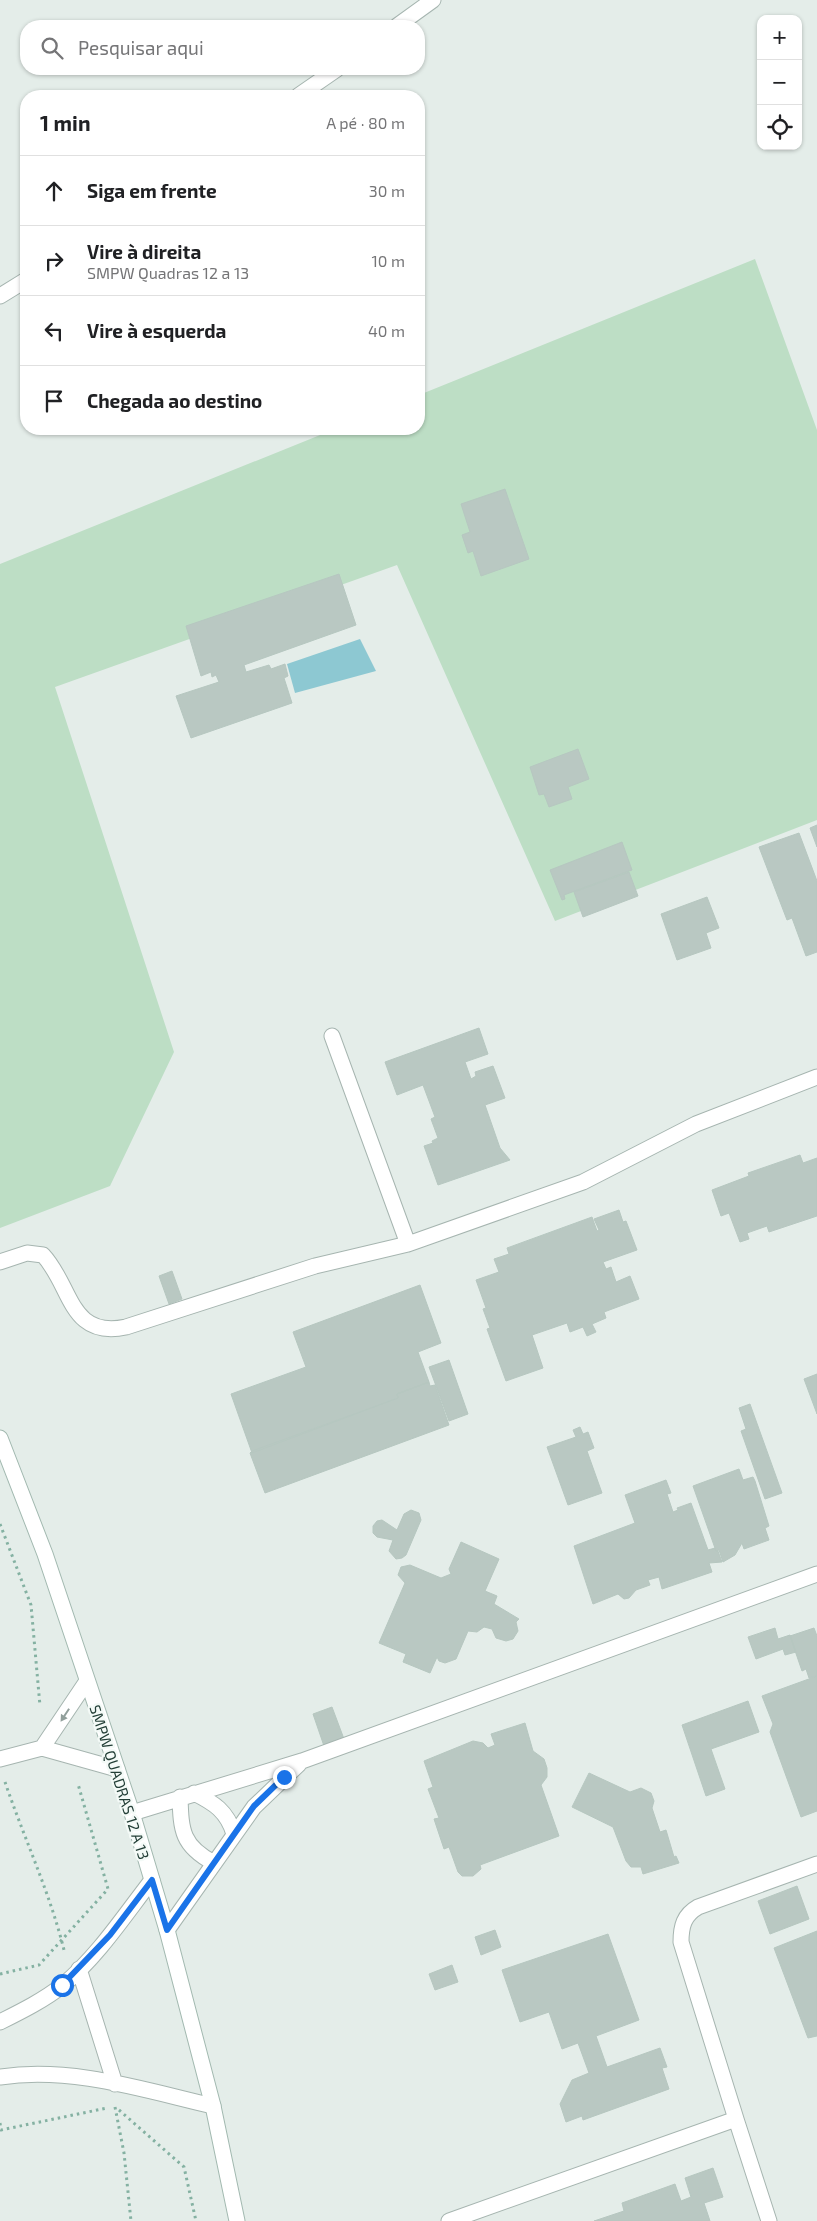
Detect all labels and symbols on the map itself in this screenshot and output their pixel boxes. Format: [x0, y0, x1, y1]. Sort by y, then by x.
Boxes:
street label: SMPW QUADRAS 12 A 13 [86, 1702, 153, 1862]
one-way arrow [60, 1708, 69, 1721]
route end [273, 1766, 296, 1789]
route start [51, 1974, 74, 1997]

